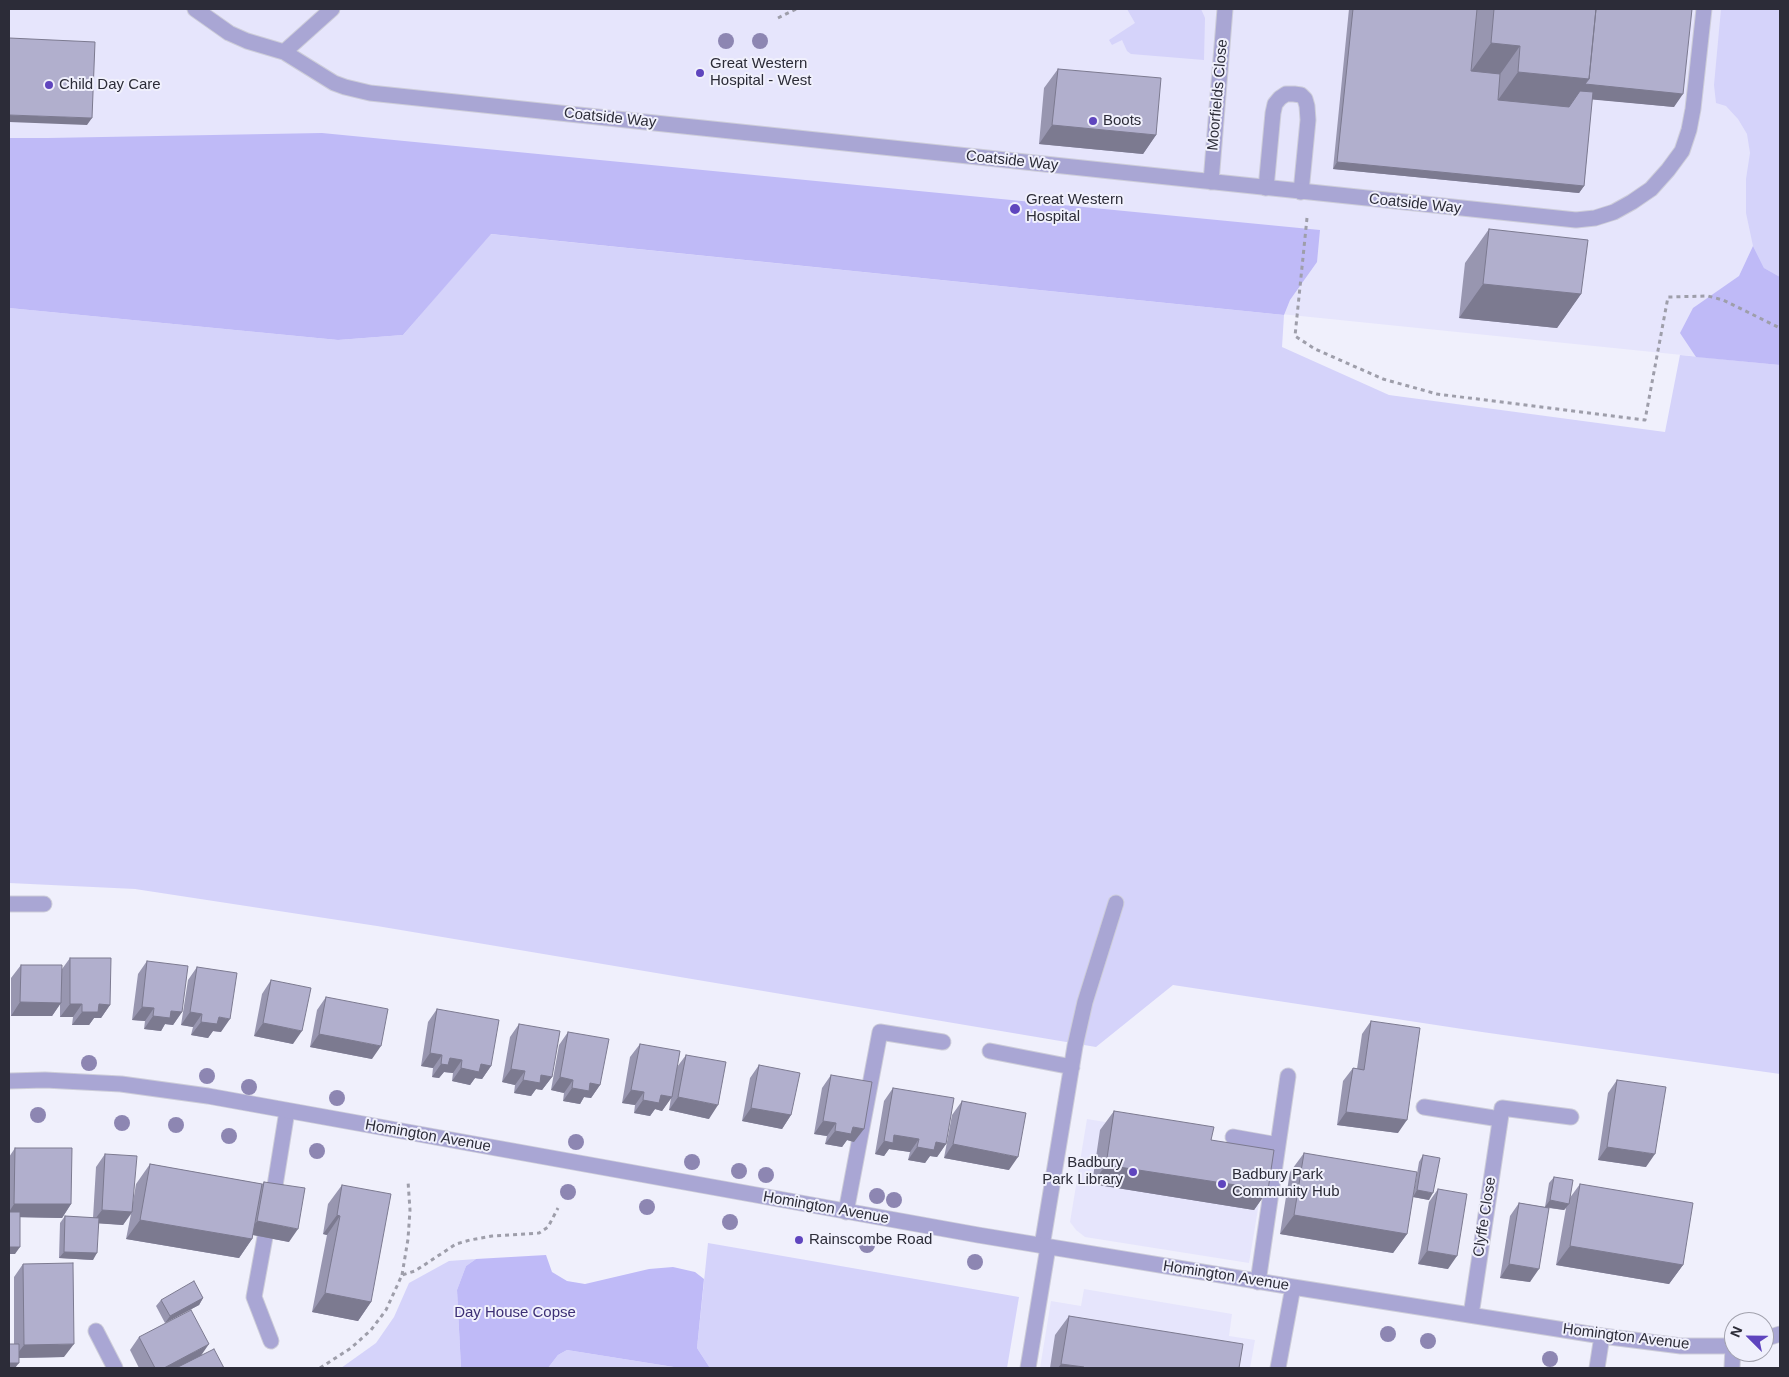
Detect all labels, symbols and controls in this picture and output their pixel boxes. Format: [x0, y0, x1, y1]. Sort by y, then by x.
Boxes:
street label: Moorfields Close [1204, 39, 1232, 151]
place label: Great Western Hospital - West [710, 55, 811, 90]
marker: Great Western Hospital - West [694, 67, 706, 79]
place label: Child Day Care [59, 76, 161, 94]
marker: Child Day Care [43, 79, 55, 91]
street label: Coatside Way [563, 104, 657, 132]
place label: Boots [1103, 112, 1141, 130]
marker: Boots [1087, 115, 1099, 127]
street label: Coatside Way [965, 147, 1059, 175]
street label: Coatside Way [1368, 190, 1462, 218]
place label: Great Western Hospital [1026, 191, 1123, 226]
marker: Great Western Hospital [1008, 202, 1022, 216]
street label: Homington Avenue [364, 1116, 492, 1156]
place label: Badbury Park Library [1042, 1154, 1123, 1189]
marker: Badbury Park Library [1127, 1166, 1139, 1178]
place label: Badbury Park Community Hub [1232, 1166, 1340, 1201]
street label: Clyffe Close [1470, 1176, 1500, 1258]
marker: Badbury Park Community Hub [1216, 1178, 1228, 1190]
street label: Homington Avenue [762, 1188, 890, 1228]
place label: Rainscombe Road [809, 1231, 932, 1249]
marker: Rainscombe Road [793, 1234, 805, 1246]
street label: Homington Avenue [1162, 1257, 1290, 1295]
park label: Day House Copse [454, 1304, 576, 1322]
north arrow [1724, 1312, 1774, 1362]
street label: Homington Avenue [1562, 1320, 1690, 1354]
text: N [1727, 1324, 1745, 1339]

